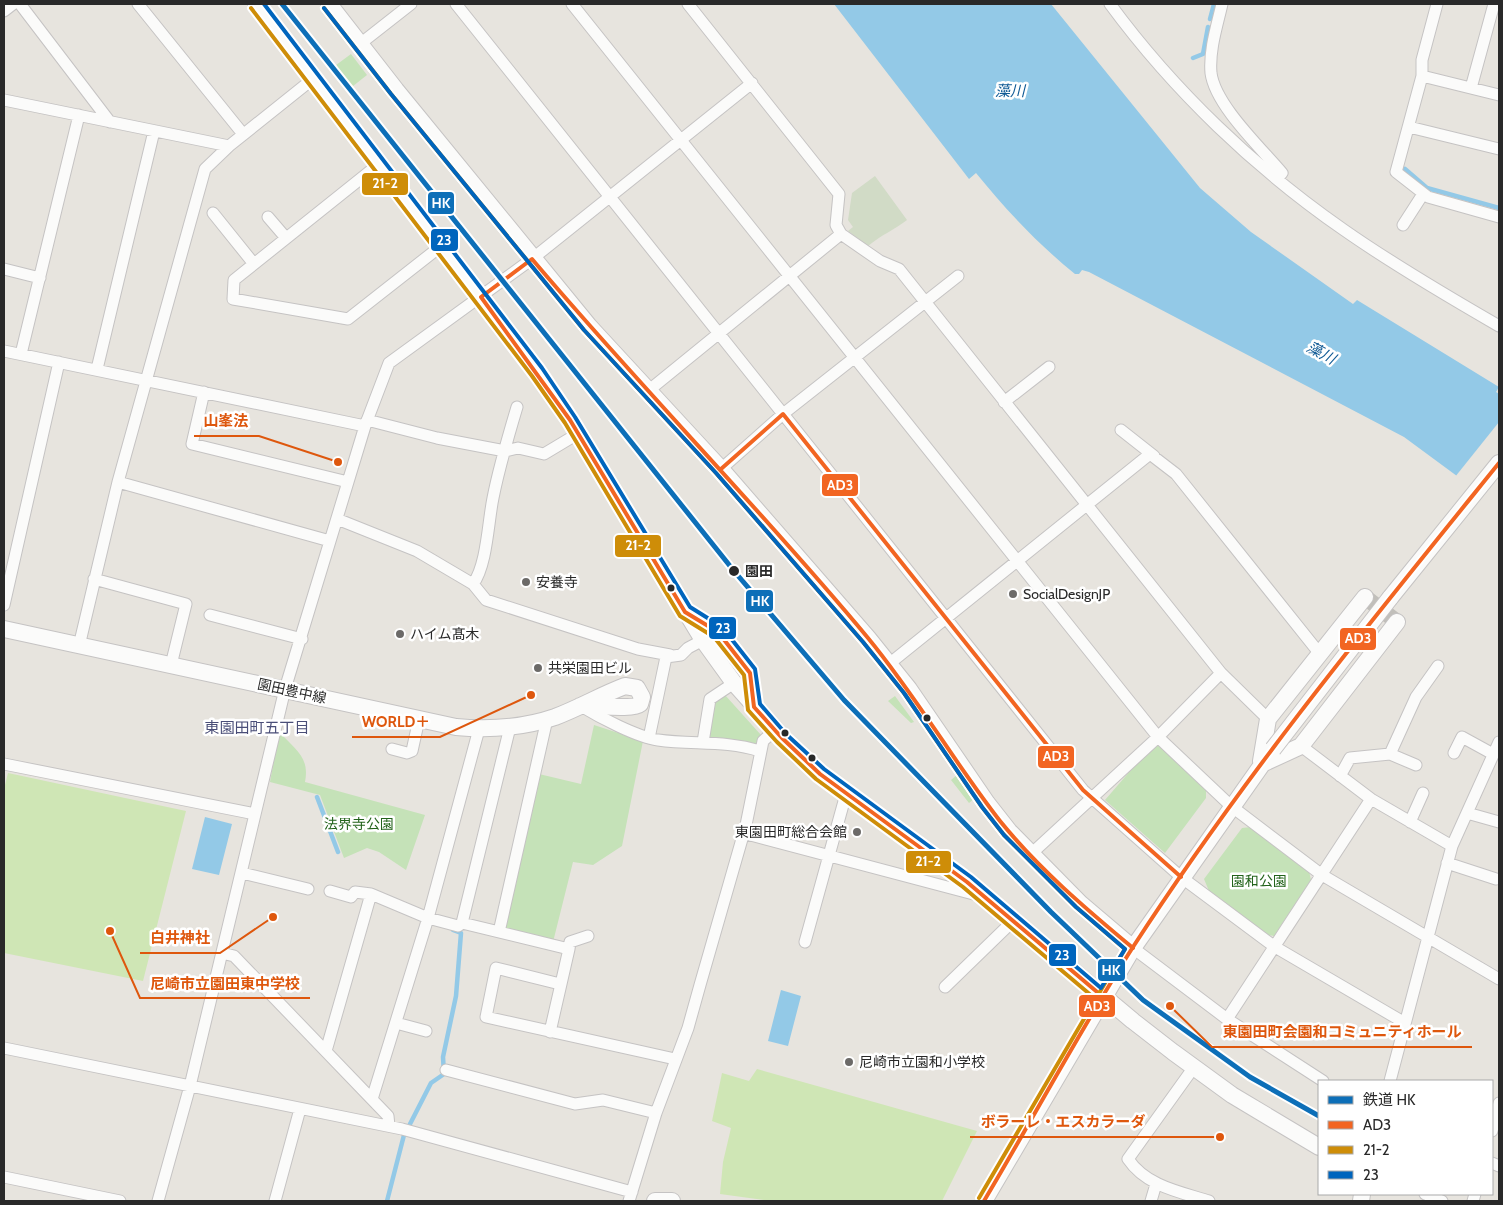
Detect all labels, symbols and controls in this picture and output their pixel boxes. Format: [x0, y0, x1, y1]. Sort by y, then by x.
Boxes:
water label: 藻川 [995, 82, 1027, 100]
line badge: 21-2 [361, 172, 409, 196]
text: 21-2 [372, 174, 398, 192]
line badge: HK [427, 191, 455, 215]
text: HK [432, 194, 451, 212]
line badge: 23 [430, 228, 459, 252]
text: 23 [437, 231, 451, 249]
water label: 藻川 [1304, 338, 1340, 369]
callout: 山峯法 [194, 406, 259, 436]
text: 山峯法 [203, 412, 249, 430]
line badge: AD3 [821, 473, 859, 497]
text: AD3 [827, 476, 853, 494]
line badge: 21-2 [614, 534, 662, 558]
text: 21-2 [625, 536, 651, 554]
place label: 園田 [745, 562, 773, 580]
marker: 園田 [727, 564, 741, 578]
place label: 安養寺 [536, 573, 578, 591]
marker: 安養寺 [520, 576, 532, 588]
unlabelled marker [666, 583, 676, 593]
place label: SocialDesignJP [1023, 585, 1110, 603]
marker: SocialDesignJP [1007, 588, 1019, 600]
line badge: HK [745, 589, 774, 613]
text: HK [751, 592, 770, 610]
line badge: 23 [708, 616, 737, 640]
text: 23 [716, 619, 730, 637]
place label: ハイム髙木 [410, 625, 479, 643]
line badge: AD3 [1339, 627, 1377, 651]
marker: ハイム髙木 [394, 628, 406, 640]
text: AD3 [1345, 629, 1371, 647]
place label: 共栄園田ビル [548, 659, 632, 677]
marker: 共栄園田ビル [532, 662, 544, 674]
street label: 園田豊中線 [256, 675, 328, 707]
callout: WORLD＋ [352, 707, 440, 737]
text: WORLD＋ [362, 713, 430, 731]
unlabelled marker [922, 713, 932, 723]
district label: 東園田町五丁目 [204, 719, 310, 737]
unlabelled marker [780, 728, 790, 738]
line badge: AD3 [1037, 745, 1075, 769]
text: AD3 [1043, 747, 1069, 765]
unlabelled marker [807, 753, 817, 763]
park label: 法界寺公園 [324, 815, 394, 833]
place label: 東園田町総合会館 [735, 823, 847, 841]
marker: 東園田町総合会館 [851, 826, 863, 838]
line badge: 21-2 [905, 850, 952, 874]
text: 21-2 [915, 852, 941, 870]
park label: 園和公園 [1231, 872, 1287, 890]
callout: 白井神社 [140, 923, 220, 953]
text: 白井神社 [150, 929, 210, 947]
line badge: 23 [1048, 943, 1077, 967]
text: 23 [1055, 946, 1069, 964]
line badge: HK [1097, 958, 1126, 982]
text: HK [1102, 961, 1121, 979]
callout: 尼崎市立園田東中学校 [140, 968, 310, 998]
text: 尼崎市立園田東中学校 [150, 975, 300, 993]
line badge: AD3 [1078, 994, 1116, 1018]
text: AD3 [1084, 997, 1110, 1015]
callout: 東園田町会園和コミュニティホール [1212, 1017, 1472, 1047]
text: 東園田町会園和コミュニティホール [1222, 1023, 1462, 1041]
place label: 尼崎市立園和小学校 [859, 1053, 985, 1071]
marker: 尼崎市立園和小学校 [843, 1056, 855, 1068]
legend [1318, 1080, 1493, 1195]
text: 鉄道 HK [1363, 1091, 1416, 1109]
callout: ボラーレ・エスカラーダ [970, 1107, 1155, 1137]
text: ボラーレ・エスカラーダ [980, 1113, 1146, 1131]
text: AD3 [1363, 1116, 1391, 1134]
text: 21-2 [1363, 1141, 1390, 1159]
text: 23 [1363, 1166, 1379, 1184]

